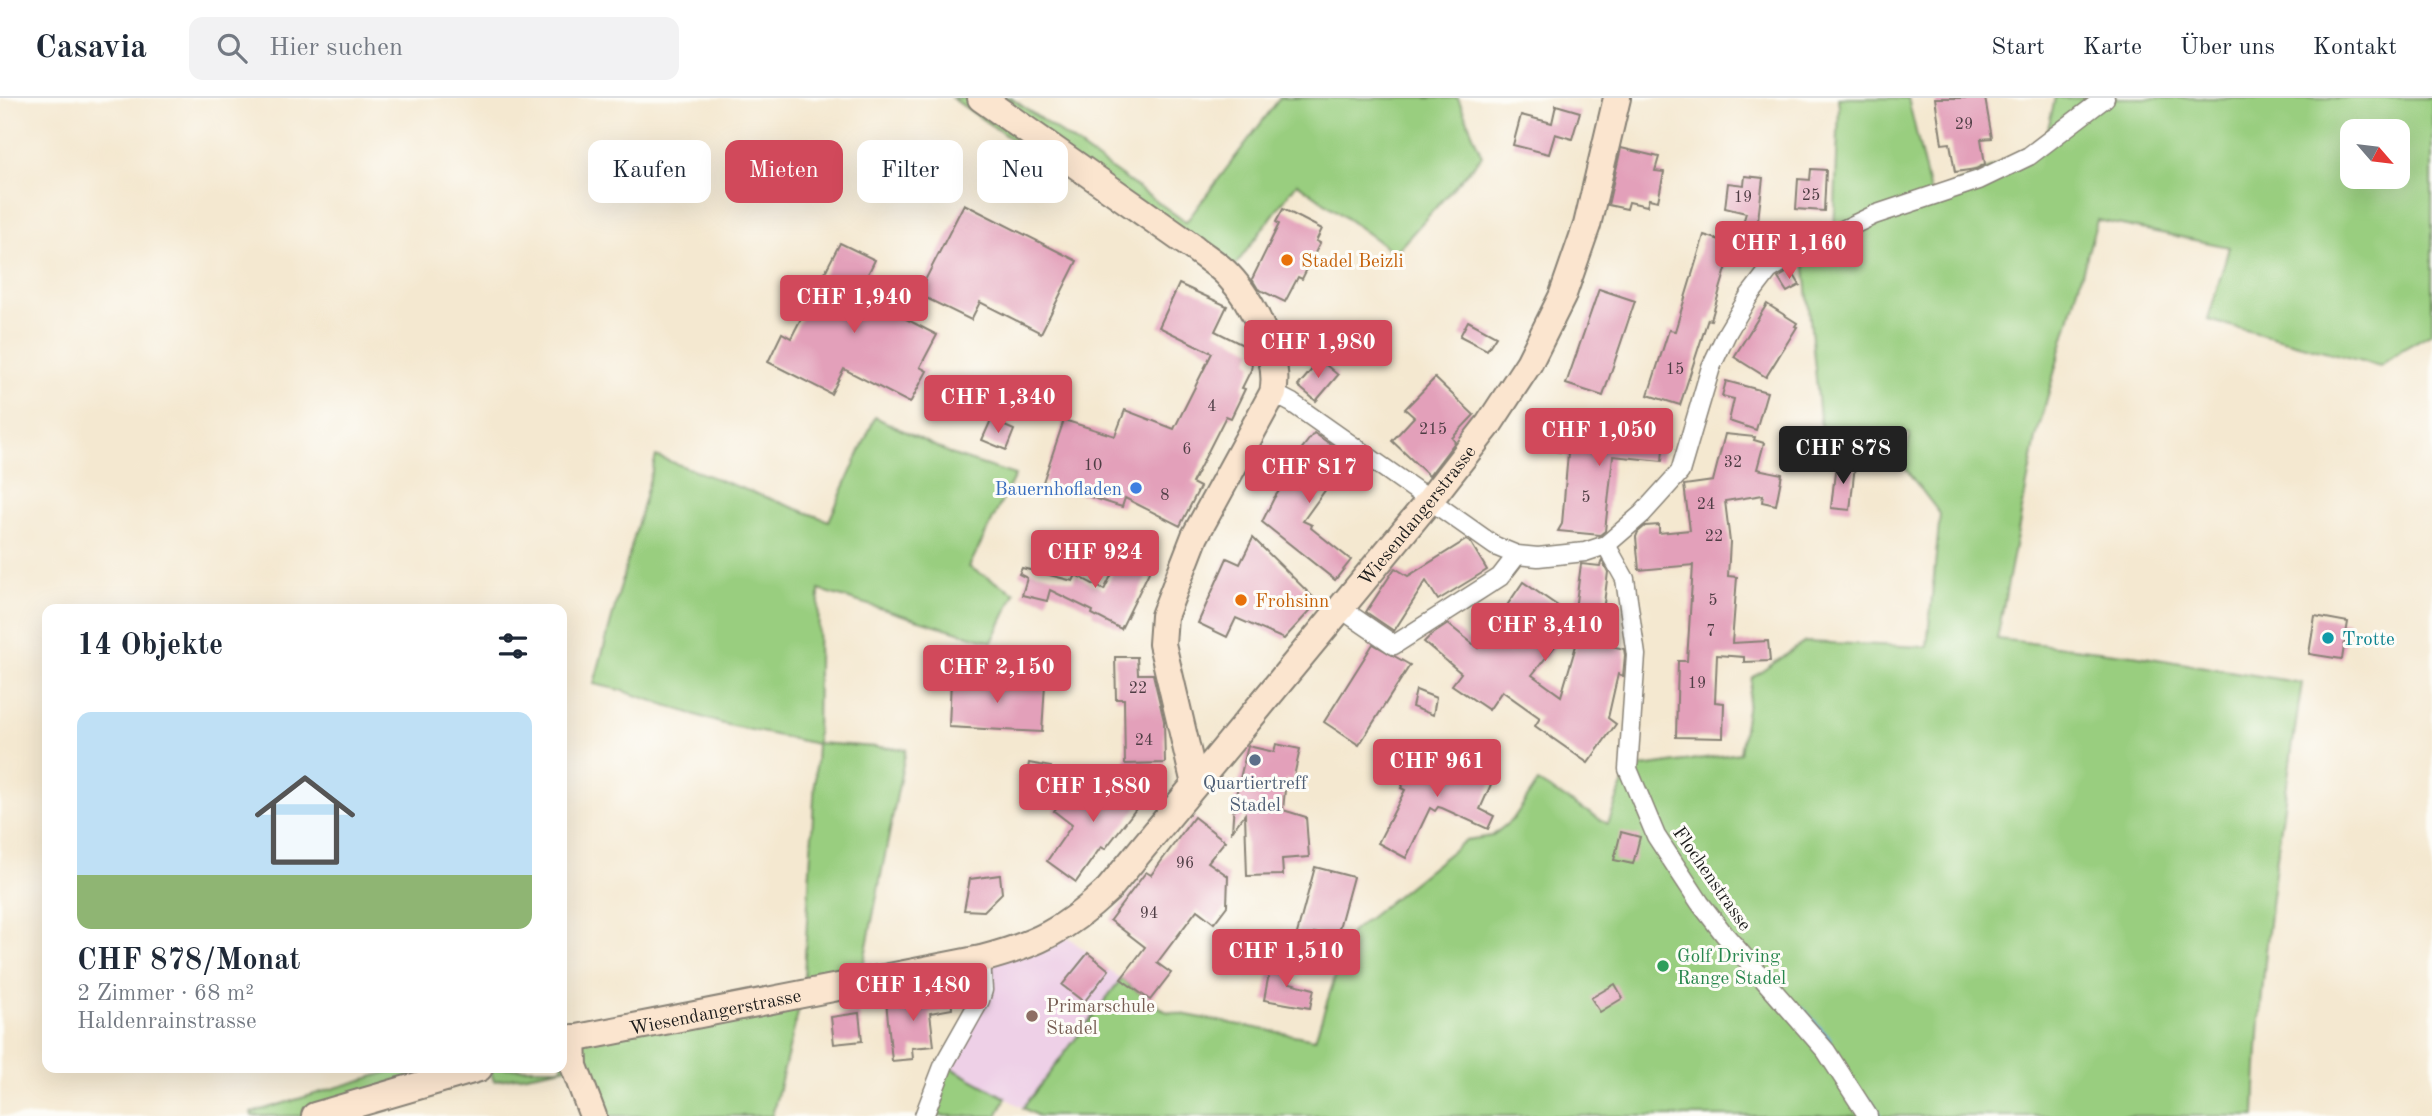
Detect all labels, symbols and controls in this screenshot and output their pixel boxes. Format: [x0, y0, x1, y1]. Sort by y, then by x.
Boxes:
search box [189, 17, 679, 80]
icon: search [213, 29, 251, 67]
text: Casavia [35, 32, 147, 65]
text: Hier suchen [269, 35, 403, 61]
text: Start [1991, 36, 2045, 60]
text: Karte [2083, 36, 2142, 60]
text: Über uns [2180, 36, 2275, 60]
text: Kontakt [2313, 36, 2397, 60]
house number: 29 [1955, 117, 1973, 133]
north arrow [2340, 119, 2410, 189]
map controls [2340, 119, 2410, 189]
chip: Kaufen [588, 140, 711, 203]
chip: Mieten [725, 140, 843, 203]
chip: Filter [857, 140, 963, 203]
chip: Neu [977, 140, 1068, 203]
house number: 25 [1802, 188, 1820, 204]
house number: 19 [1734, 190, 1752, 206]
pin: CHF 1,160 [1709, 222, 1869, 281]
text: CHF 1,160 [1731, 232, 1847, 255]
marker: Stadel Beizli [1279, 252, 1295, 268]
place label: Stadel Beizli [1301, 253, 1404, 272]
pin: CHF 1,940 [774, 275, 934, 335]
text: CHF 1,940 [796, 286, 912, 309]
pin: CHF 1,980 [1238, 320, 1398, 380]
text: CHF 1,980 [1260, 331, 1376, 354]
house number: 15 [1666, 362, 1684, 378]
pin: CHF 1,340 [918, 376, 1078, 435]
text: CHF 1,340 [940, 386, 1056, 409]
house number: 4 [1207, 399, 1217, 415]
pin: CHF 1,050 [1519, 408, 1679, 468]
text: CHF 1,050 [1541, 419, 1657, 442]
house number: 215 [1419, 422, 1447, 438]
pin: CHF 878 [1778, 426, 1908, 486]
text: CHF 878 [1795, 437, 1891, 460]
house number: 6 [1182, 442, 1192, 458]
street label: Wiesendangerstrasse [1356, 443, 1481, 590]
pin: CHF 817 [1244, 446, 1374, 505]
house number: 32 [1724, 455, 1742, 471]
text: CHF 817 [1261, 456, 1357, 479]
house number: 10 [1084, 458, 1102, 474]
marker: Bauernhofladen [1128, 480, 1144, 496]
place label: Bauernhofladen [994, 481, 1122, 500]
house number: 8 [1160, 488, 1170, 504]
house number: 5 [1581, 490, 1591, 506]
house number: 24 [1697, 497, 1715, 513]
house number: 22 [1705, 529, 1723, 545]
pin: CHF 924 [1030, 531, 1160, 590]
text: CHF 924 [1047, 541, 1143, 564]
marker: Frohsinn [1233, 592, 1249, 608]
place label: Frohsinn [1255, 593, 1329, 612]
house number: 5 [1708, 593, 1718, 609]
pin: CHF 3,410 [1465, 603, 1625, 663]
text: CHF 3,410 [1487, 614, 1603, 637]
house number: 7 [1706, 624, 1716, 640]
icon: filters [494, 627, 532, 665]
marker: Trotte [2320, 630, 2336, 646]
text: 14 Objekte [77, 631, 223, 661]
place label: Trotte [2342, 631, 2395, 650]
pin: CHF 2,150 [917, 646, 1077, 705]
text: CHF 2,150 [939, 656, 1055, 679]
house number: 19 [1688, 676, 1706, 692]
house number: 22 [1129, 681, 1147, 697]
house number: 24 [1135, 733, 1153, 749]
pin: CHF 961 [1372, 740, 1502, 799]
text: CHF 961 [1389, 750, 1485, 773]
marker: Quartiertreff Stadel [1247, 752, 1263, 768]
icon: home [242, 757, 368, 883]
pin: CHF 1,880 [1013, 764, 1173, 824]
text: CHF 1,880 [1035, 775, 1151, 798]
place label: Quartiertreff Stadel [1203, 775, 1308, 816]
street label: Flochenstrasse [1668, 824, 1754, 935]
house number: 96 [1176, 856, 1194, 872]
house number: 94 [1140, 906, 1158, 922]
pin: CHF 1,510 [1206, 930, 1366, 989]
text: CHF 1,510 [1228, 940, 1344, 963]
text: CHF 878/Monat [77, 946, 300, 976]
place label: Golf Driving Range Stadel [1677, 948, 1786, 989]
marker: Golf Driving Range Stadel [1655, 958, 1671, 974]
pin: CHF 1,480 [833, 964, 993, 1023]
text: CHF 1,480 [855, 974, 971, 997]
text: 2 Zimmer · 68 m² [77, 982, 254, 1005]
street label: Wiesendangerstrasse [628, 987, 803, 1040]
place label: Primarschule Stadel [1046, 998, 1155, 1039]
marker: Primarschule Stadel [1024, 1008, 1040, 1024]
text: Haldenrainstrasse [77, 1010, 257, 1033]

